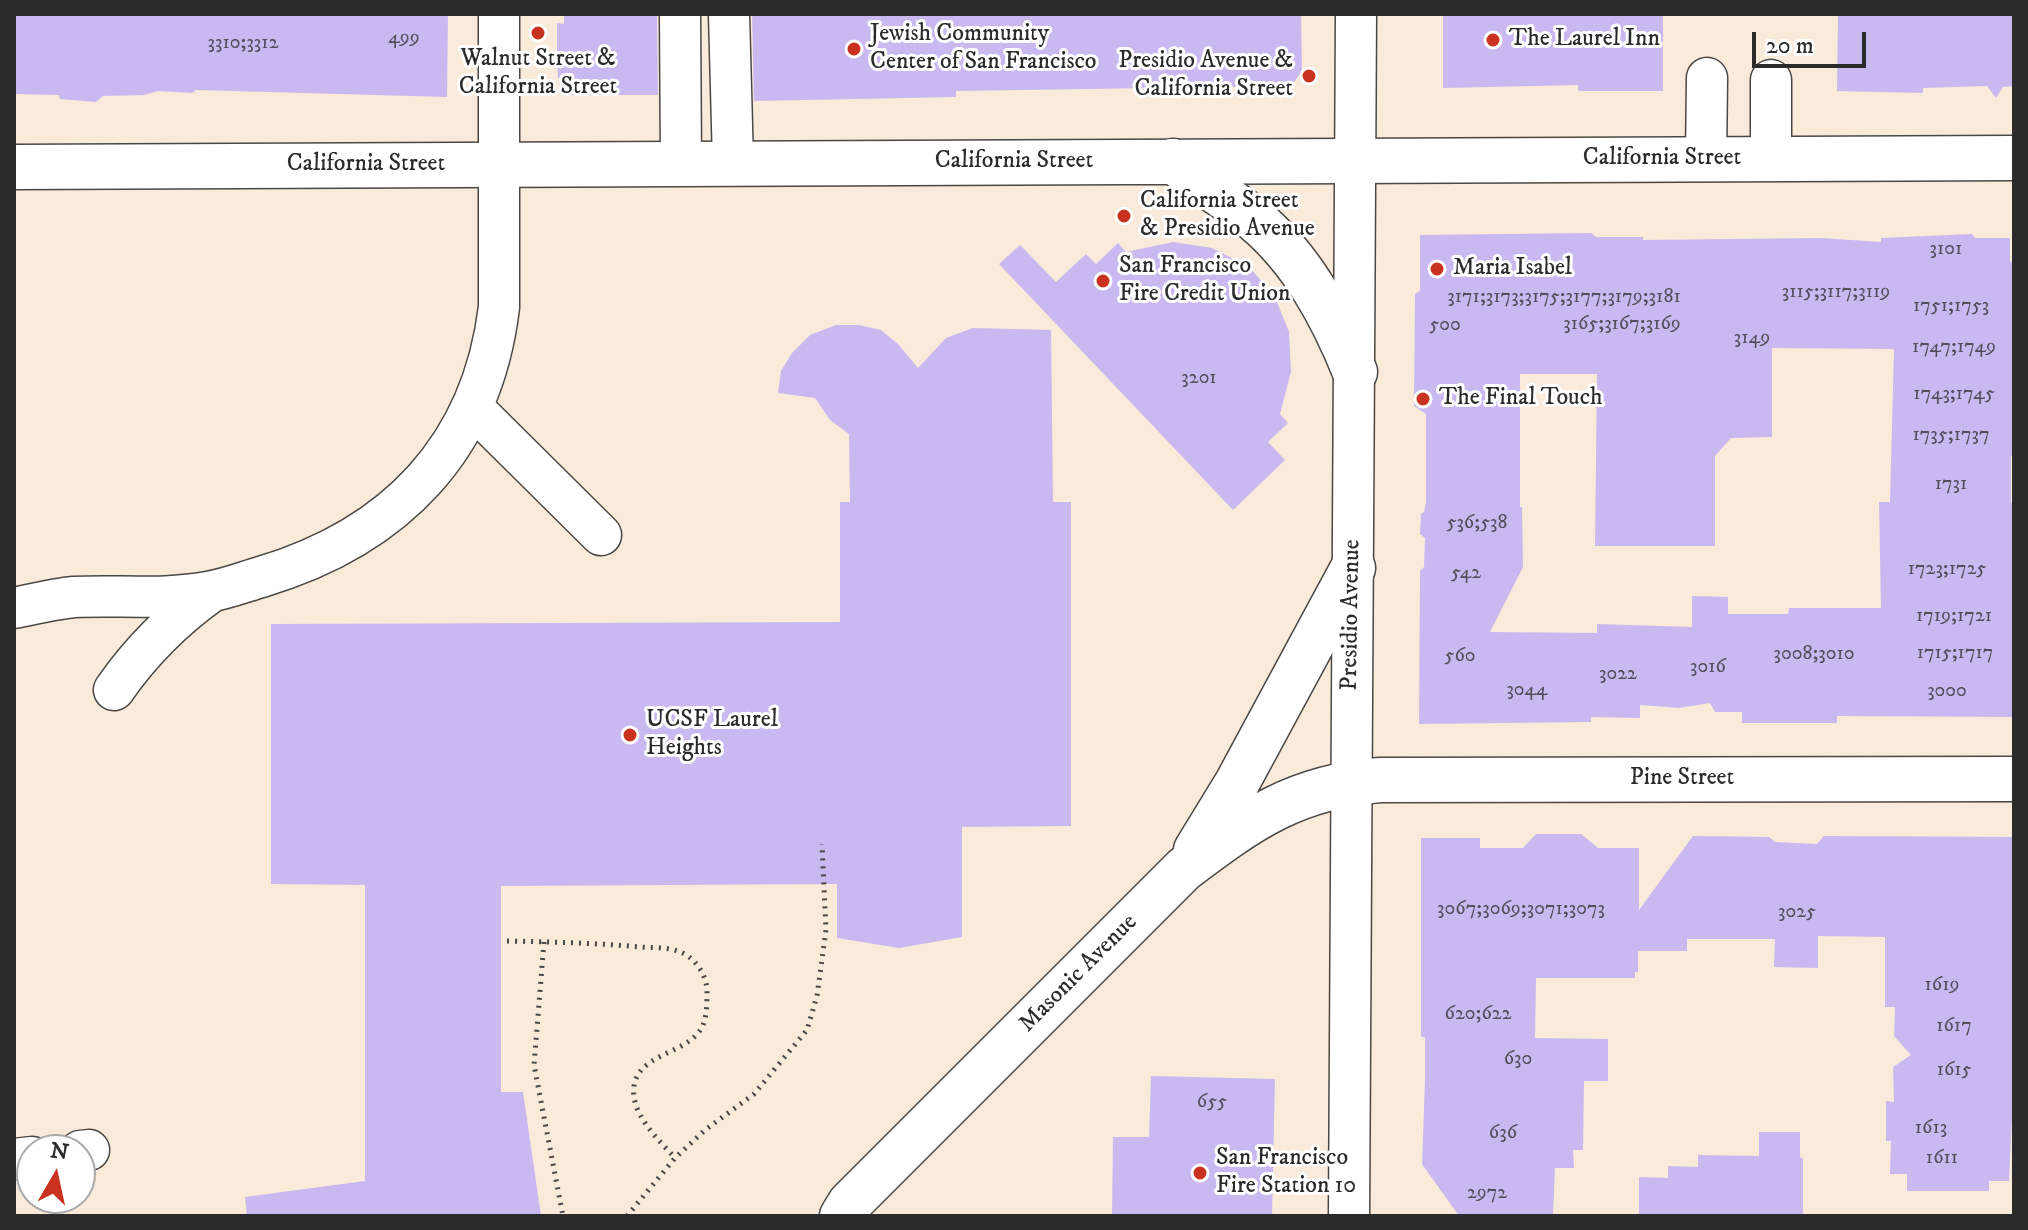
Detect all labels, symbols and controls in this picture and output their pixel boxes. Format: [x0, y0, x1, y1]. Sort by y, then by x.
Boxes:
scale bar [1756, 16, 1870, 66]
place label: Jewish Community Center of San Francisco [870, 21, 1097, 77]
marker: Walnut Street & California Street [529, 24, 547, 42]
place label: The Laurel Inn [1509, 26, 1660, 54]
house number: 499 [388, 27, 420, 51]
marker: The Laurel Inn [1484, 31, 1502, 49]
text: 20 m [1766, 31, 1814, 61]
house number: 3310;3312 [208, 32, 278, 56]
marker: Jewish Community Center of San Francisco [845, 40, 863, 58]
place label: Walnut Street & California Street [459, 46, 617, 102]
place label: Presidio Avenue & California Street [1118, 48, 1293, 104]
marker: Presidio Avenue & California Street [1300, 67, 1318, 85]
street label: California Street [1583, 145, 1741, 173]
street label: California Street [935, 148, 1093, 176]
street label: California Street [287, 151, 445, 179]
place label: California Street & Presidio Avenue [1140, 188, 1315, 244]
marker: California Street & Presidio Avenue [1115, 207, 1133, 225]
house number: 3101 [1930, 238, 1962, 262]
place label: San Francisco Fire Credit Union [1119, 253, 1290, 309]
place label: Maria Isabel [1453, 255, 1572, 283]
marker: Maria Isabel [1428, 260, 1446, 278]
marker: San Francisco Fire Credit Union [1094, 272, 1112, 290]
house number: 3115;3117;3119 [1782, 281, 1890, 305]
house number: 3171;3173;3175;3177;3179;3181 [1447, 286, 1681, 310]
house number: 1751;1753 [1913, 295, 1989, 319]
house number: 3165;3167;3169 [1563, 313, 1681, 337]
house number: 500 [1429, 314, 1461, 338]
house number: 3149 [1734, 327, 1770, 351]
house number: 1747;1749 [1912, 336, 1996, 360]
house number: 3201 [1181, 367, 1217, 391]
house number: 1743;1745 [1913, 383, 1995, 407]
place label: The Final Touch [1439, 385, 1603, 413]
marker: The Final Touch [1414, 390, 1432, 408]
house number: 1735;1737 [1912, 424, 1990, 448]
house number: 1731 [1935, 473, 1967, 497]
house number: 536;538 [1446, 512, 1508, 536]
street label: Presidio Avenue [1336, 539, 1368, 691]
house number: 1723;1725 [1908, 558, 1986, 582]
house number: 542 [1451, 562, 1481, 586]
house number: 1719;1721 [1916, 605, 1992, 629]
house number: 1715;1717 [1917, 642, 1993, 666]
house number: 3008;3010 [1773, 643, 1855, 667]
house number: 560 [1444, 645, 1476, 669]
house number: 3016 [1690, 656, 1726, 680]
house number: 3022 [1599, 663, 1637, 687]
house number: 3044 [1506, 679, 1548, 703]
house number: 3000 [1927, 680, 1967, 704]
place label: UCSF Laurel Heights [646, 707, 778, 763]
marker: UCSF Laurel Heights [621, 726, 639, 744]
street label: Pine Street [1630, 765, 1734, 793]
house number: 3067;3069;3071;3073 [1437, 898, 1605, 922]
house number: 3025 [1778, 901, 1816, 925]
street label: Masonic Avenue [1014, 909, 1144, 1039]
house number: 1619 [1925, 974, 1959, 998]
house number: 620;622 [1445, 1003, 1511, 1027]
house number: 1617 [1936, 1015, 1972, 1039]
house number: 630 [1504, 1048, 1532, 1072]
house number: 1615 [1937, 1059, 1971, 1083]
house number: 655 [1197, 1091, 1227, 1115]
house number: 1613 [1915, 1117, 1947, 1141]
house number: 636 [1489, 1122, 1517, 1146]
north arrow [16, 1134, 96, 1214]
text: N [48, 1137, 71, 1167]
place label: San Francisco Fire Station 10 [1216, 1145, 1356, 1201]
house number: 1611 [1926, 1147, 1958, 1171]
marker: San Francisco Fire Station 10 [1191, 1164, 1209, 1182]
house number: 2972 [1467, 1182, 1507, 1206]

